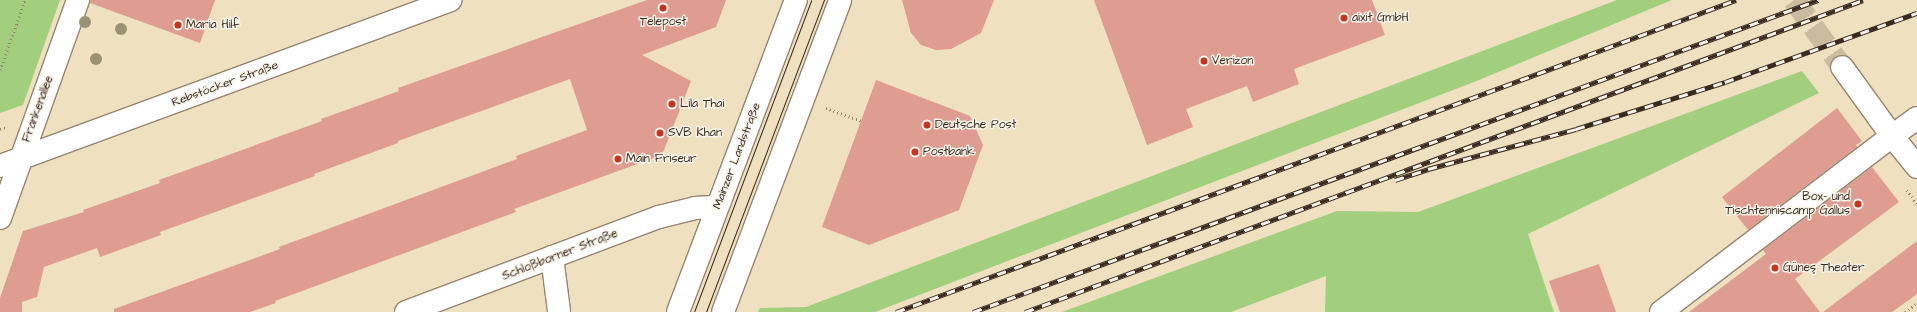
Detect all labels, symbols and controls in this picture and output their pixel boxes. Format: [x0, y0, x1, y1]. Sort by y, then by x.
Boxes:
marker: Telepost [658, 3, 668, 13]
place label: aixit GmbH [1352, 11, 1409, 25]
marker: aixit GmbH [1339, 13, 1349, 23]
place label: Telepost [640, 15, 686, 29]
place label: Maria Hilf [186, 18, 239, 32]
marker: Maria Hilf [173, 20, 183, 30]
place label: Verizon [1212, 54, 1253, 68]
marker: Verizon [1199, 56, 1209, 66]
street label: Rebstöcker Straße [170, 58, 280, 110]
street label: Frankenallee [19, 74, 57, 144]
place label: Lila Thai [680, 97, 724, 111]
marker: Lila Thai [667, 99, 677, 109]
street label: Mainzer Landstraße [710, 101, 764, 211]
place label: Deutsche Post [935, 118, 1016, 132]
marker: Deutsche Post [922, 120, 932, 130]
place label: SVB Khan [668, 126, 722, 140]
marker: SVB Khan [655, 128, 665, 138]
place label: Postbank [923, 145, 974, 159]
marker: Postbank [910, 147, 920, 157]
place label: Main Friseur [626, 152, 697, 166]
marker: Main Friseur [613, 154, 623, 164]
place label: Box- und Tischtenniscamp Gallus [1725, 190, 1850, 218]
marker: Box- und Tischtenniscamp Gallus [1853, 199, 1863, 209]
street label: Schloßborner Straße [500, 226, 620, 284]
place label: Güneş Theater [1783, 261, 1865, 275]
marker: Güneş Theater [1770, 263, 1780, 273]

